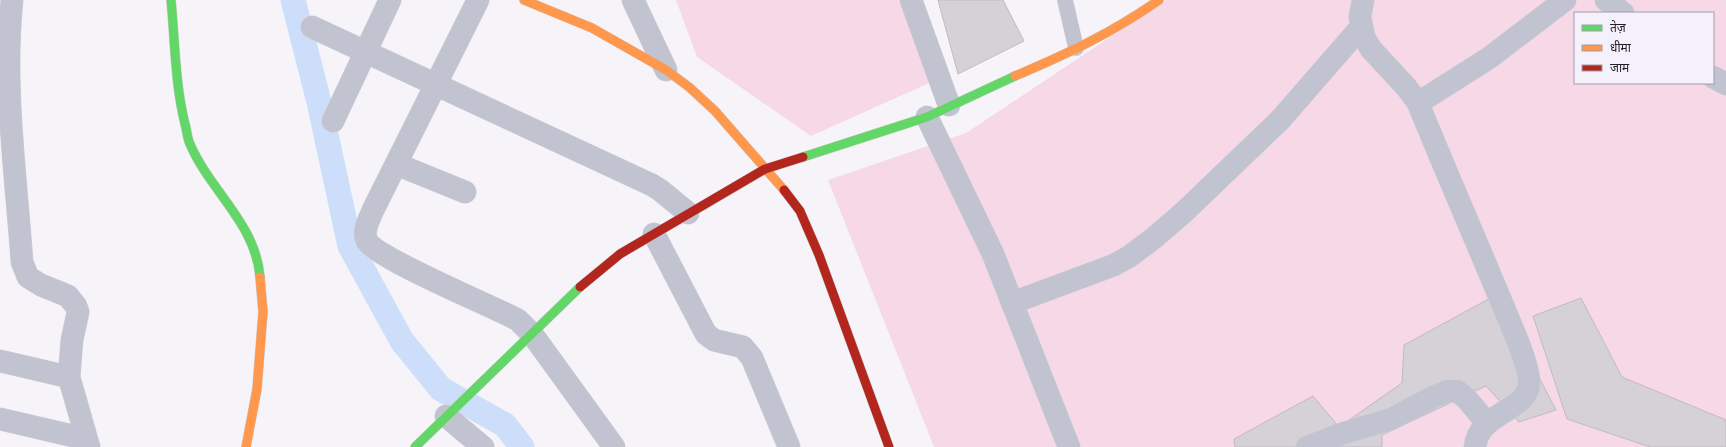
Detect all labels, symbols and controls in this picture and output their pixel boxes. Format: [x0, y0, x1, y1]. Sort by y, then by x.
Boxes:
legend [1574, 12, 1714, 84]
text: तेज़ [1610, 20, 1627, 35]
text: धीमा [1610, 40, 1632, 55]
text: जाम [1610, 60, 1630, 75]

